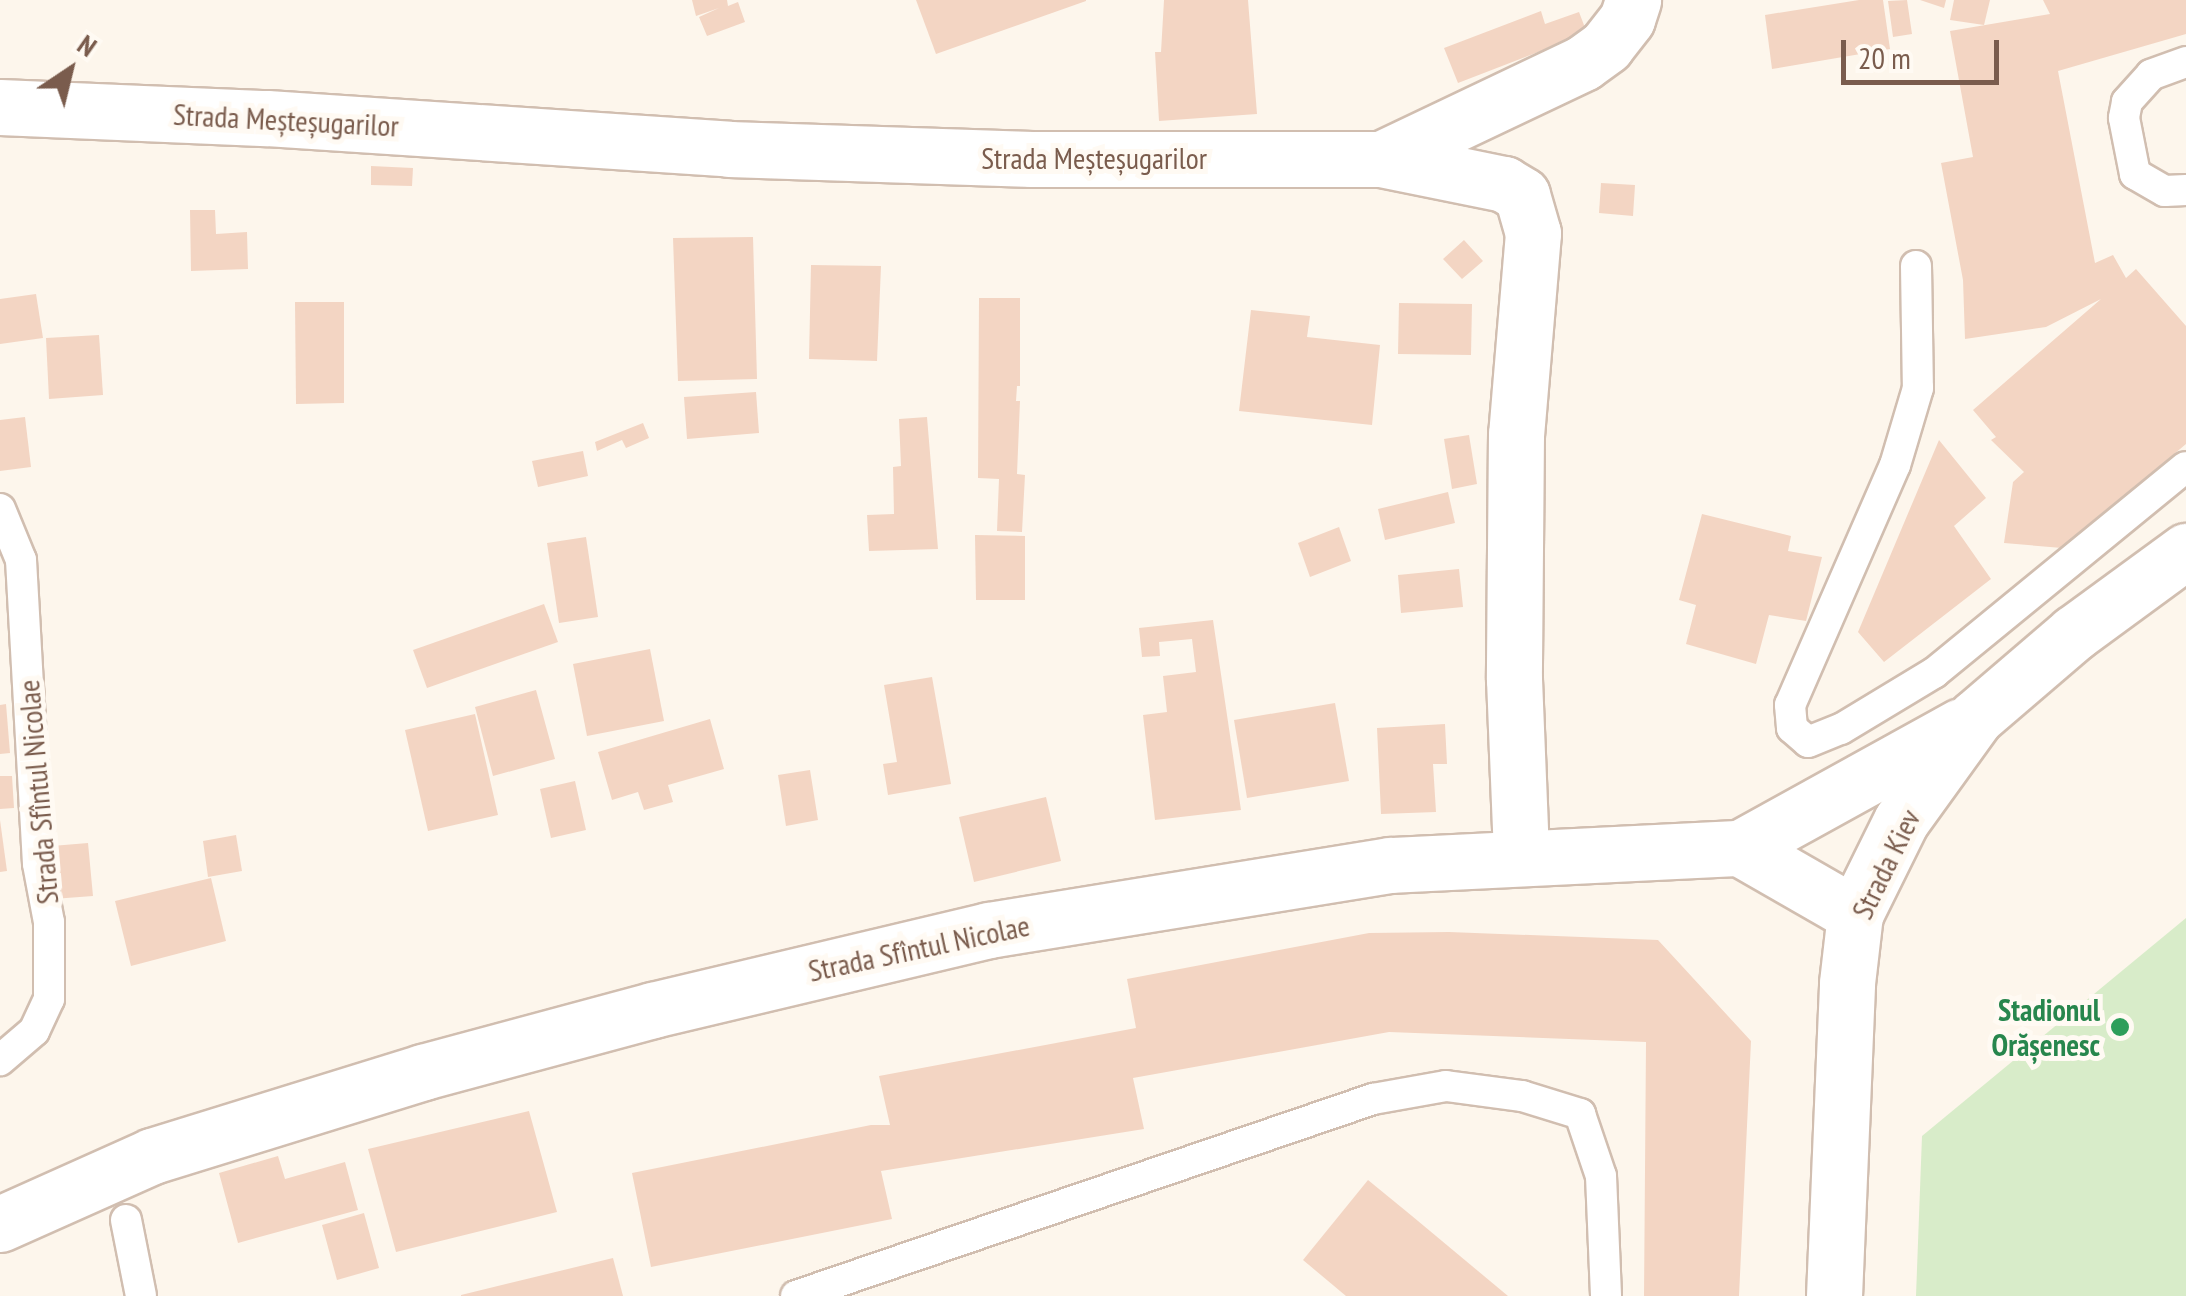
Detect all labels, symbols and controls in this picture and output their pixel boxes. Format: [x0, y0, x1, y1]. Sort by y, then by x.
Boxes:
north arrow [20, 20, 120, 120]
scale bar [1846, 20, 2004, 82]
text: N [71, 26, 104, 65]
text: 20 m [1858, 38, 1911, 77]
street label: Strada Meșteșugarilor [172, 96, 400, 144]
street label: Strada Meșteșugarilor [981, 140, 1207, 176]
street label: Strada Sfîntul Nicolae [10, 678, 66, 906]
street label: Strada Kiev [1844, 803, 1928, 925]
street label: Strada Sfîntul Nicolae [805, 907, 1033, 989]
place label: Stadionul Orășenesc [1992, 992, 2100, 1062]
marker: Stadionul Orășenesc [2109, 1016, 2131, 1038]

